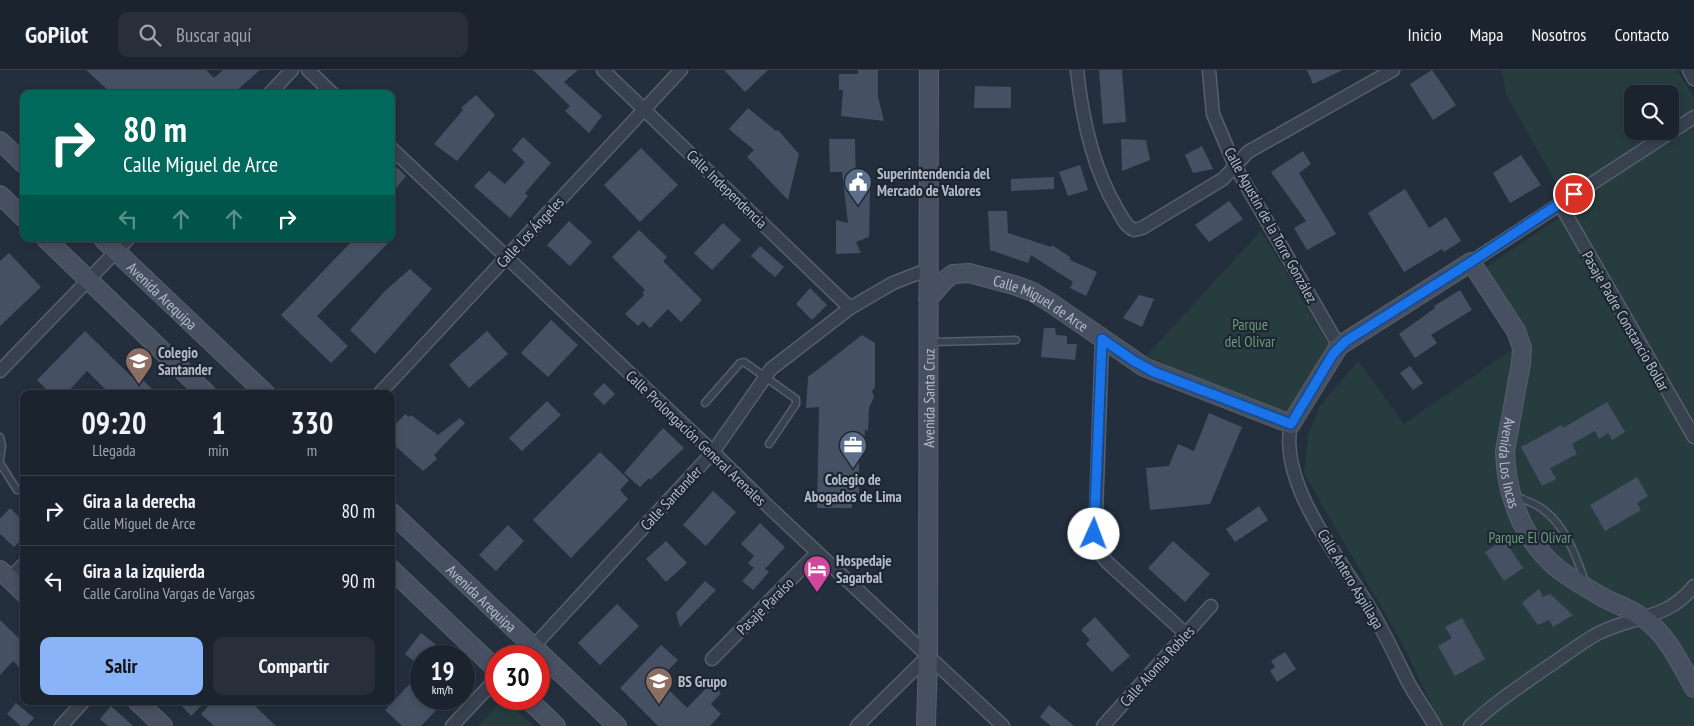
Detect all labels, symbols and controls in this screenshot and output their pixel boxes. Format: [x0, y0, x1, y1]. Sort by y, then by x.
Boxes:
search box [118, 12, 468, 57]
text: GoPilot [25, 19, 88, 50]
icon: search [136, 21, 164, 49]
text: Buscar aquí [176, 23, 251, 47]
text: Inicio [1408, 23, 1442, 46]
text: Mapa [1470, 23, 1503, 46]
text: Nosotros [1531, 23, 1586, 46]
text: Contacto [1614, 23, 1669, 46]
map controls [1624, 85, 1679, 140]
button: search [1624, 85, 1679, 140]
text: 80 m [123, 106, 187, 152]
icon: right [40, 110, 105, 175]
street label: Calle Agustín de la Torre González [1220, 144, 1322, 306]
street label: Calle Independencia [683, 146, 771, 232]
text: Calle Miguel de Arce [123, 150, 278, 178]
place label: Superintendencia del Mercado de Valores [877, 164, 990, 200]
public building icon: Superintendencia del Mercado de Valores [843, 167, 873, 206]
pin [1553, 173, 1595, 215]
icon: arrive [1560, 180, 1588, 208]
street label: Calle Los Ángeles [492, 193, 568, 271]
icon: left [114, 205, 142, 233]
icon: ahead [167, 205, 195, 233]
icon: ahead [220, 205, 248, 233]
icon: right [273, 205, 301, 233]
street label: Pasaje Padre Constancio Bollar [1578, 248, 1674, 395]
street label: Avenida Arequipa [123, 258, 202, 333]
street label: Calle Miguel de Arce [991, 270, 1092, 335]
park label: Parque del Olivar [1225, 315, 1276, 351]
place label: Colegio Santander [158, 343, 213, 379]
school or university icon: Colegio Santander [124, 346, 154, 385]
street label: Avenida Santa Cruz [919, 348, 938, 448]
street label: Calle Prolongación General Arenales [622, 366, 770, 510]
text: 09:20 [82, 403, 146, 442]
text: 1 [211, 403, 226, 442]
text: 330 [290, 403, 333, 442]
street label: Avenida Los Incas [1495, 416, 1524, 511]
office icon: Colegio de Abogados de Lima [838, 430, 868, 469]
text: Llegada [92, 440, 136, 460]
text: min [208, 440, 229, 460]
text: m [307, 440, 317, 460]
street label: Calle Santander [636, 461, 706, 534]
place label: Colegio de Abogados de Lima [803, 470, 902, 506]
text: Gira a la derecha [83, 489, 196, 513]
icon: right [40, 497, 68, 525]
text: 80 m [342, 499, 375, 523]
position arrow [1067, 507, 1119, 559]
text: Calle Miguel de Arce [83, 513, 196, 533]
street label: Calle Antero Aspillaga [1314, 526, 1388, 632]
park label: Parque El Olivar [1489, 528, 1572, 547]
place label: Hospedaje Sagarbal [836, 551, 892, 587]
hotel icon: Hospedaje Sagarbal [802, 554, 832, 593]
text: Gira a la izquierda [83, 559, 205, 583]
street label: Avenida Arequipa [443, 560, 521, 636]
icon: left [40, 567, 68, 595]
text: 90 m [342, 569, 375, 593]
street label: Pasaje Paraíso [732, 573, 798, 639]
text: Calle Carolina Vargas de Vargas [83, 583, 255, 603]
street label: Calle Alomia Robles [1116, 622, 1198, 710]
button: Salir [40, 637, 203, 695]
button: Compartir [213, 637, 375, 695]
speed limit sign: 30 [485, 645, 550, 710]
text: 19 [431, 655, 454, 687]
school or university icon: BS Grupo [644, 666, 674, 705]
place label: BS Grupo [678, 672, 727, 691]
text: km/h [432, 682, 453, 697]

